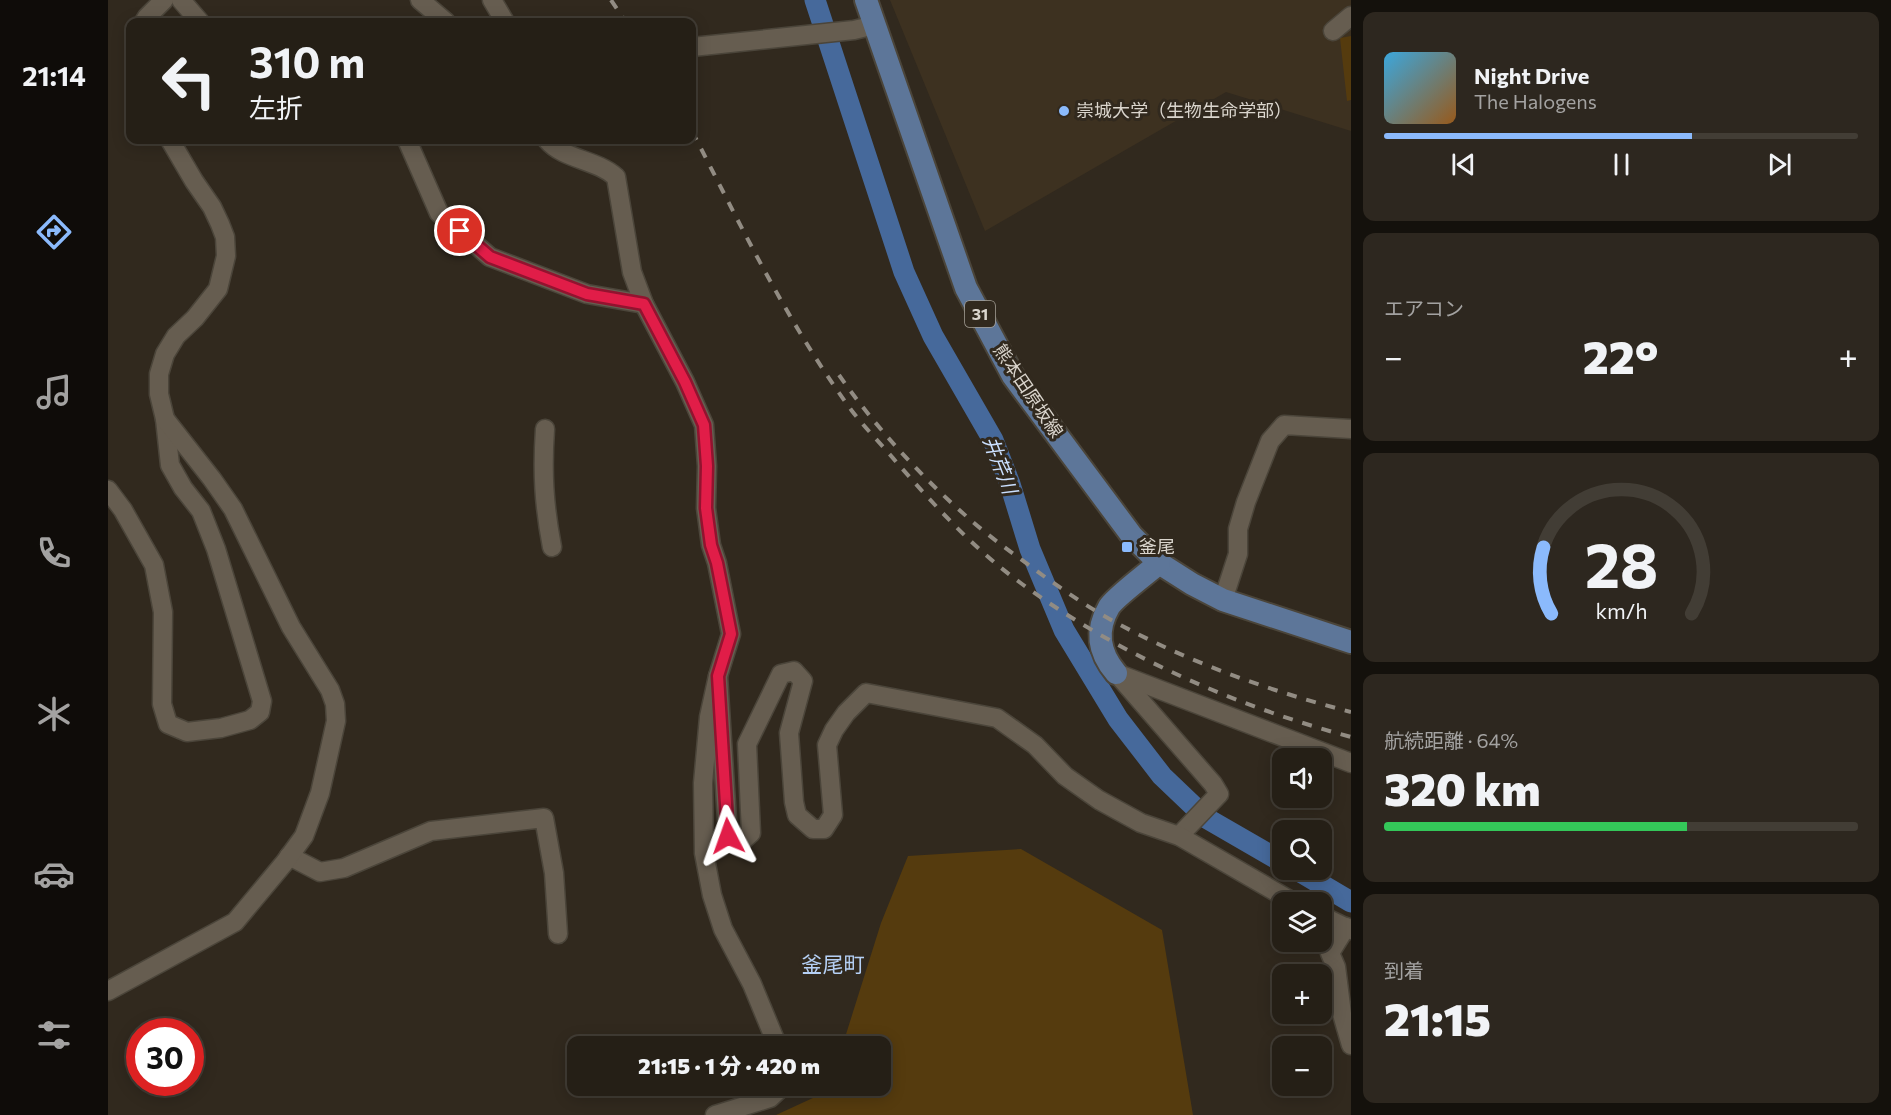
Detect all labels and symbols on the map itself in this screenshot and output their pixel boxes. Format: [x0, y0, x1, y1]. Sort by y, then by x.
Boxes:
place label: 崇城大学（生物生命学部） [1076, 99, 1292, 121]
marker: 崇城大学（生物生命学部） [1057, 104, 1071, 118]
pin [434, 205, 485, 256]
road number: 31 [965, 301, 995, 327]
street label: 熊本田原坂線 [990, 340, 1068, 441]
water label: 井芹川 [979, 432, 1024, 499]
place label: 釜尾 [1139, 535, 1175, 557]
marker: 釜尾 [1120, 540, 1134, 554]
position arrow [696, 804, 760, 868]
district label: 釜尾町 [802, 951, 865, 976]
speed limit sign: 30 [126, 1018, 204, 1096]

